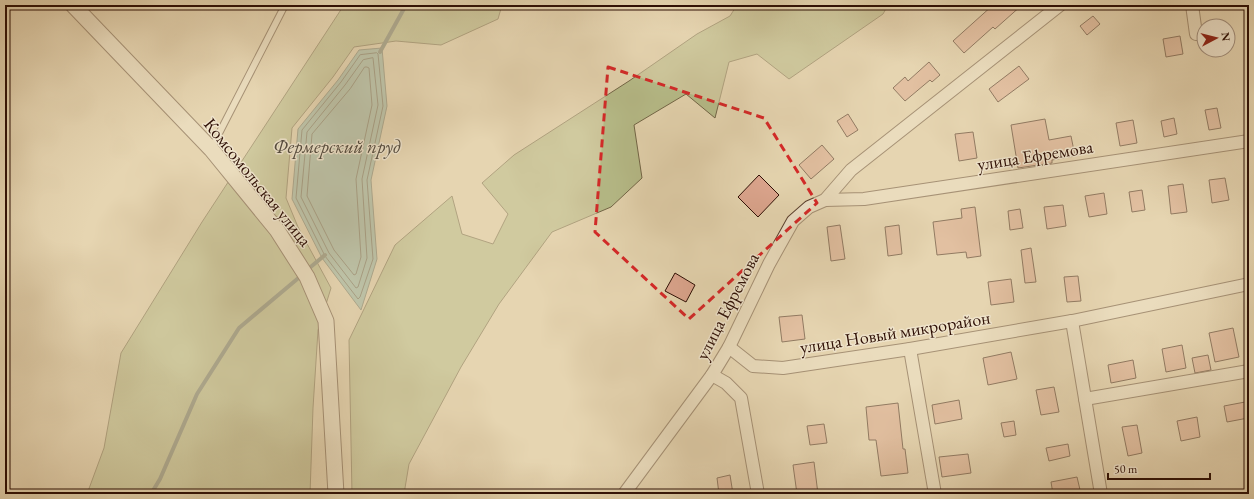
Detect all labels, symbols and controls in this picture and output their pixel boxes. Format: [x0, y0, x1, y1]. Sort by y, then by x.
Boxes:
north arrow [1196, 18, 1236, 58]
text: N [1218, 32, 1233, 42]
street label: Комсомольская улица [199, 113, 318, 252]
water label: Фермерский пруд [273, 134, 401, 159]
street label: улица Ефремова [975, 134, 1095, 176]
street label: улица Ефремова [690, 248, 764, 363]
street label: улица Новый микрорайон [798, 306, 992, 358]
scale bar [1108, 455, 1210, 481]
text: 50 m [1114, 461, 1138, 477]

